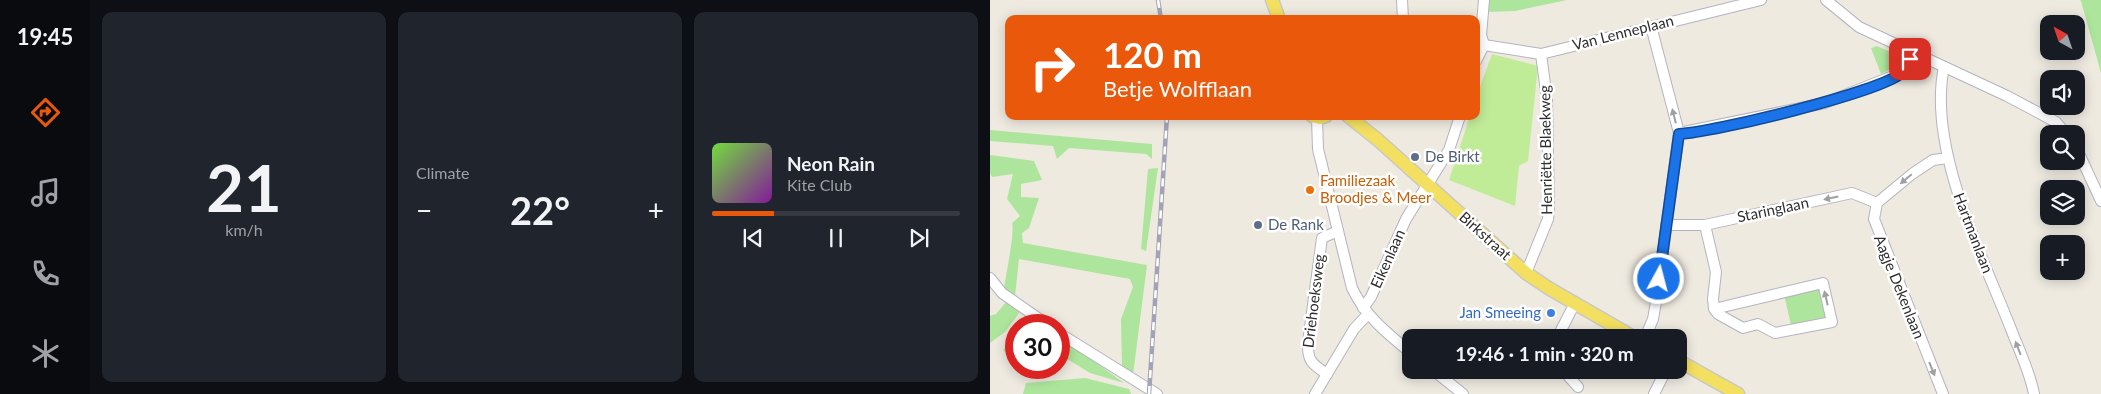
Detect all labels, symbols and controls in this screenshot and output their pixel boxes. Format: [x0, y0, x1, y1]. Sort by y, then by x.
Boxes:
street label: Van Lenneplaan [1570, 11, 1675, 53]
north arrow [2040, 15, 2085, 60]
map controls [2040, 15, 2085, 280]
text: 19:45 [17, 23, 73, 50]
text: 120 m [1103, 33, 1202, 75]
icon: right [1020, 35, 1085, 100]
pin [1889, 38, 1931, 80]
icon: arrive [1896, 45, 1924, 73]
button: sound [2040, 70, 2085, 115]
text: Betje Wolfflaan [1103, 75, 1252, 102]
street label: Henriëtte Blaekweg [1535, 85, 1555, 215]
icon: directions [28, 95, 63, 130]
one-way arrow [1670, 108, 1678, 123]
button: search [2040, 125, 2085, 170]
place label: De Birkt [1425, 147, 1480, 165]
text: 21 [206, 148, 282, 226]
marker: De Birkt [1409, 151, 1421, 163]
text: Neon Rain [787, 152, 875, 175]
text: Climate [416, 163, 469, 182]
place label: Familiezaak Broodjes & Meer [1320, 171, 1432, 206]
one-way arrow [1899, 173, 1912, 184]
icon: music [28, 175, 63, 210]
text: Kite Club [787, 175, 852, 194]
button: layers [2040, 180, 2085, 225]
marker: Familiezaak Broodjes & Meer [1304, 184, 1316, 196]
text: 22° [510, 187, 570, 233]
street label: Hartmanlaan [1950, 190, 1997, 275]
text: − [416, 193, 432, 227]
text: + [648, 193, 664, 227]
street label: Staringlaan [1735, 193, 1810, 225]
one-way arrow [1822, 194, 1838, 202]
street label: Birkstraat [1456, 207, 1516, 264]
place label: De Rank [1268, 215, 1324, 233]
marker: De Rank [1252, 219, 1264, 231]
text: km/h [225, 220, 263, 239]
icon: previous [739, 224, 767, 252]
icon: pause [822, 224, 850, 252]
icon: next [905, 224, 933, 252]
street label: Eikenlaan [1366, 226, 1408, 291]
street label: Aagje Dekenlaan [1871, 232, 1929, 341]
button: + [2040, 235, 2085, 280]
position arrow [1632, 252, 1684, 304]
street label: Driehoeksweg [1298, 253, 1328, 349]
icon: phone [28, 256, 63, 291]
one-way arrow [1822, 290, 1830, 305]
place label: Jan Smeeing [1459, 303, 1541, 321]
marker: Jan Smeeing [1545, 307, 1557, 319]
speed limit sign: 30 [1005, 314, 1070, 379]
icon: climate [28, 336, 63, 371]
one-way arrow [2014, 340, 2022, 355]
text: 19:46 · 1 min · 320 m [1455, 342, 1634, 365]
one-way arrow [1929, 362, 1937, 376]

